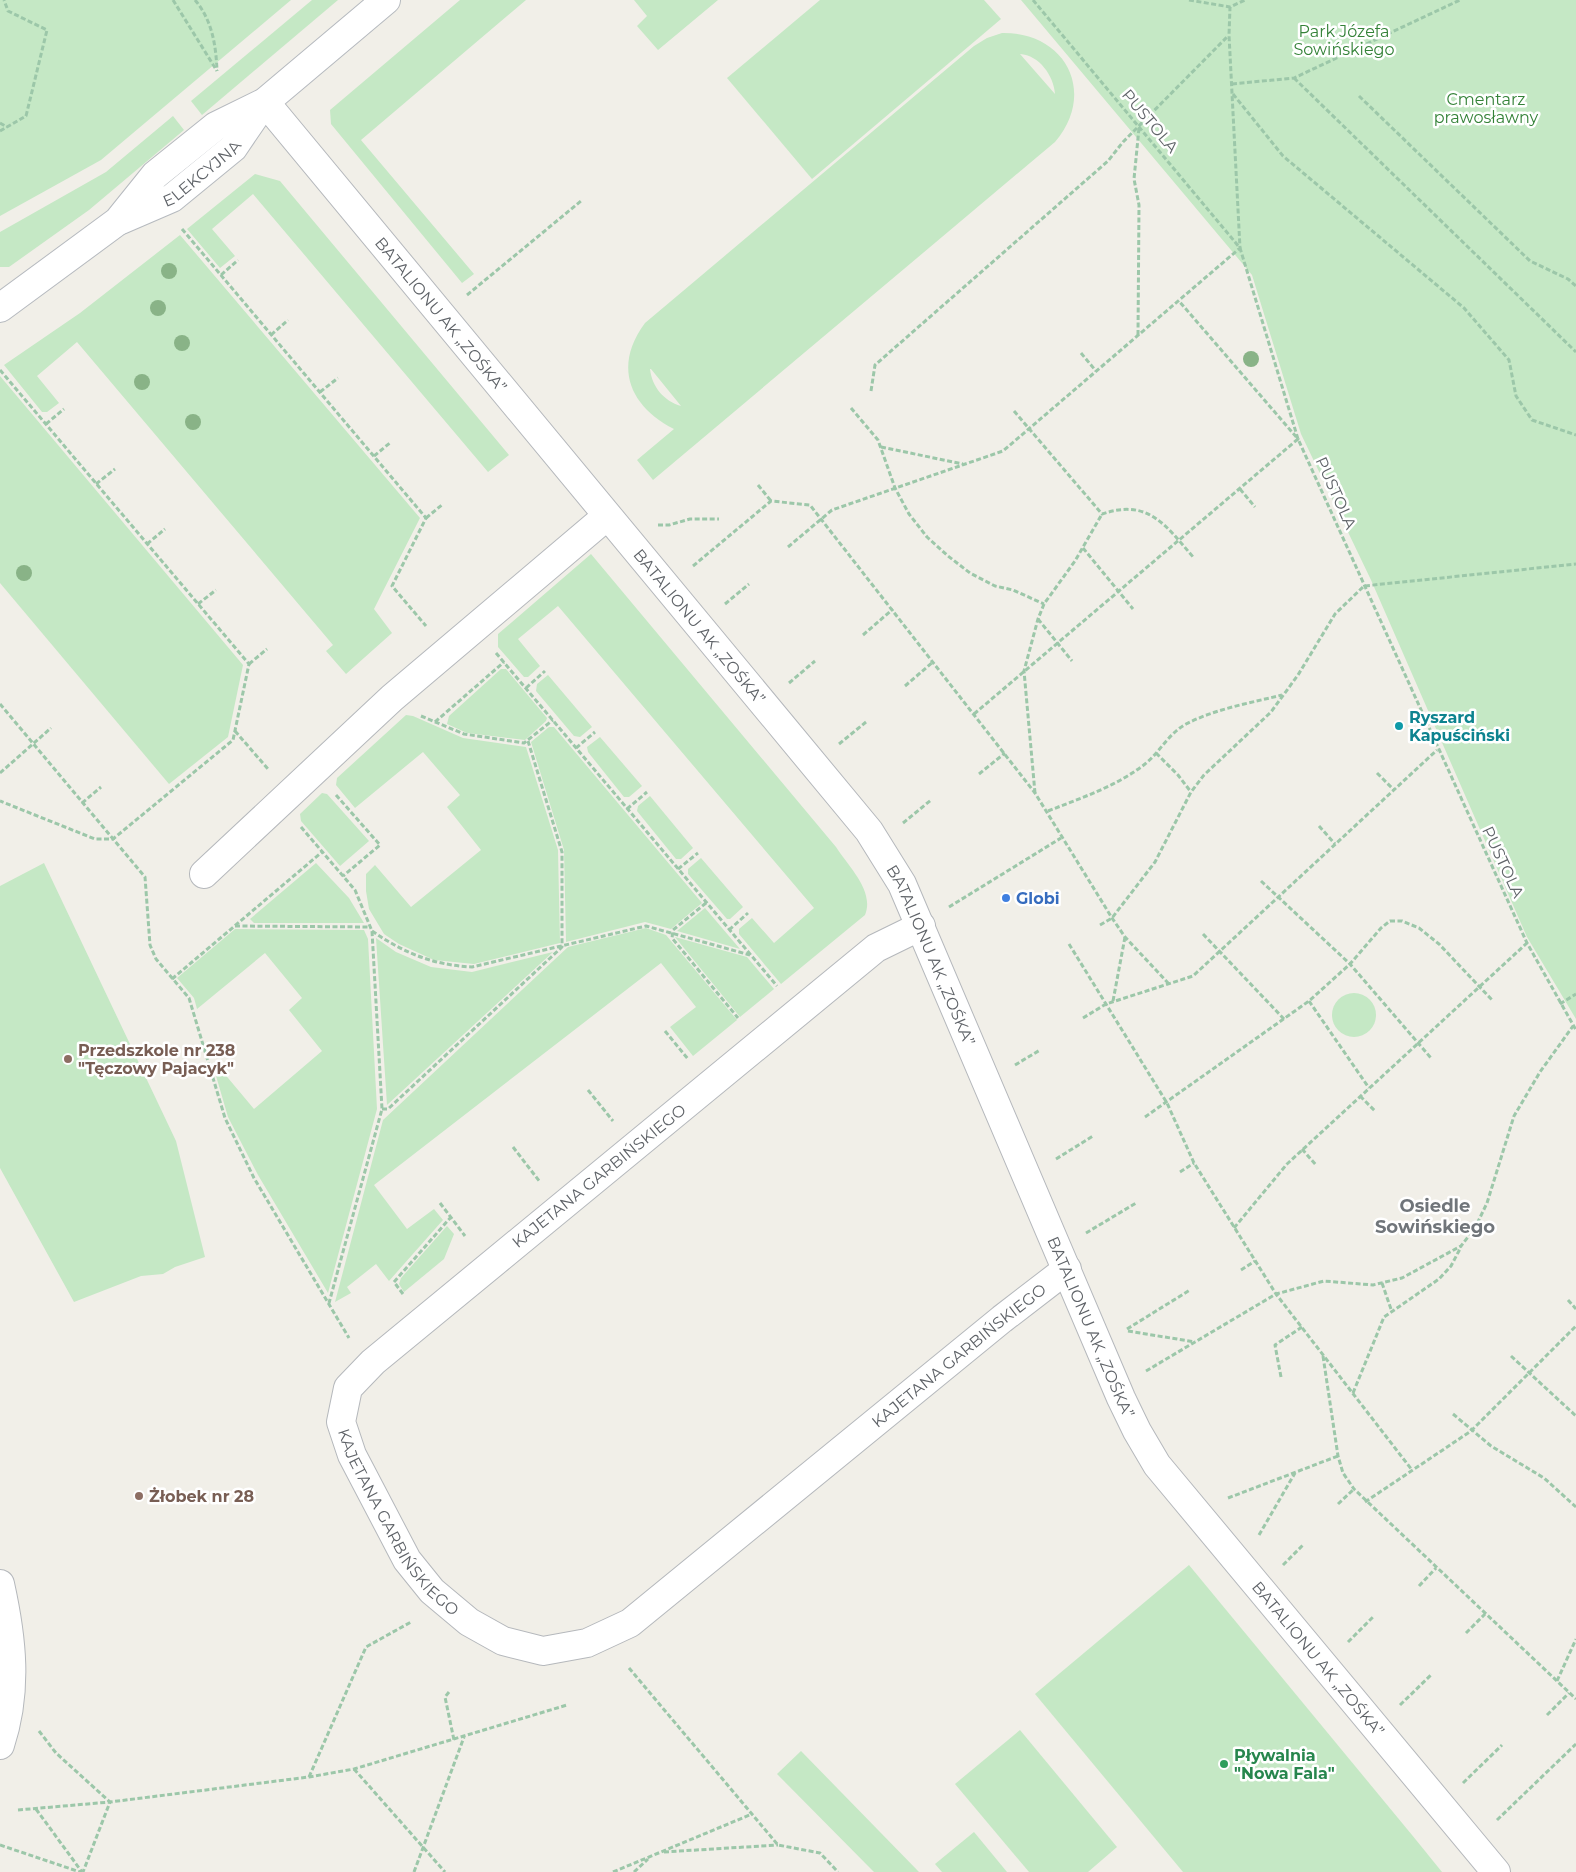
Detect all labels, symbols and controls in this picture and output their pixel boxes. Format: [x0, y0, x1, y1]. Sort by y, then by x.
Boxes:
park label: Park Józefa Sowińskiego [1293, 22, 1395, 59]
street label: PUSTOLA [1118, 85, 1182, 157]
park label: Cmentarz prawosławny [1434, 90, 1539, 127]
street label: ELEKCYJNA [160, 136, 245, 210]
street label: BATALIONU AK „ZOŚKA” [371, 233, 511, 396]
street label: PUSTOLA [1312, 454, 1361, 533]
street label: BATALIONU AK „ZOŚKA” [630, 545, 769, 708]
place label: Ryszard Kapuściński [1409, 708, 1510, 745]
marker: Ryszard Kapuściński [1393, 720, 1405, 732]
street label: PUSTOLA [1478, 823, 1528, 901]
street label: BATALIONU AK „ZOŚKA” [883, 861, 979, 1048]
place label: Globi [1016, 889, 1060, 908]
marker: Globi [1000, 892, 1012, 904]
place label: Przedszkole nr 238 "Tęczowy Pajacyk" [78, 1041, 235, 1078]
marker: Przedszkole nr 238 "Tęczowy Pajacyk" [62, 1053, 74, 1065]
street label: KAJETANA GARBIŃSKIEGO [508, 1100, 690, 1252]
district label: Osiedle Sowińskiego [1375, 1195, 1495, 1238]
street label: BATALIONU AK „ZOŚKA” [1044, 1234, 1139, 1421]
street label: KAJETANA GARBIŃSKIEGO [868, 1279, 1049, 1431]
street label: KAJETANA GARBIŃSKIEGO [334, 1426, 463, 1619]
place label: Żłobek nr 28 [149, 1487, 254, 1506]
marker: Żłobek nr 28 [133, 1490, 145, 1502]
street label: BATALIONU AK „ZOŚKA” [1248, 1577, 1388, 1740]
place label: Pływalnia "Nowa Fala" [1234, 1746, 1335, 1783]
marker: Pływalnia "Nowa Fala" [1218, 1758, 1230, 1770]

